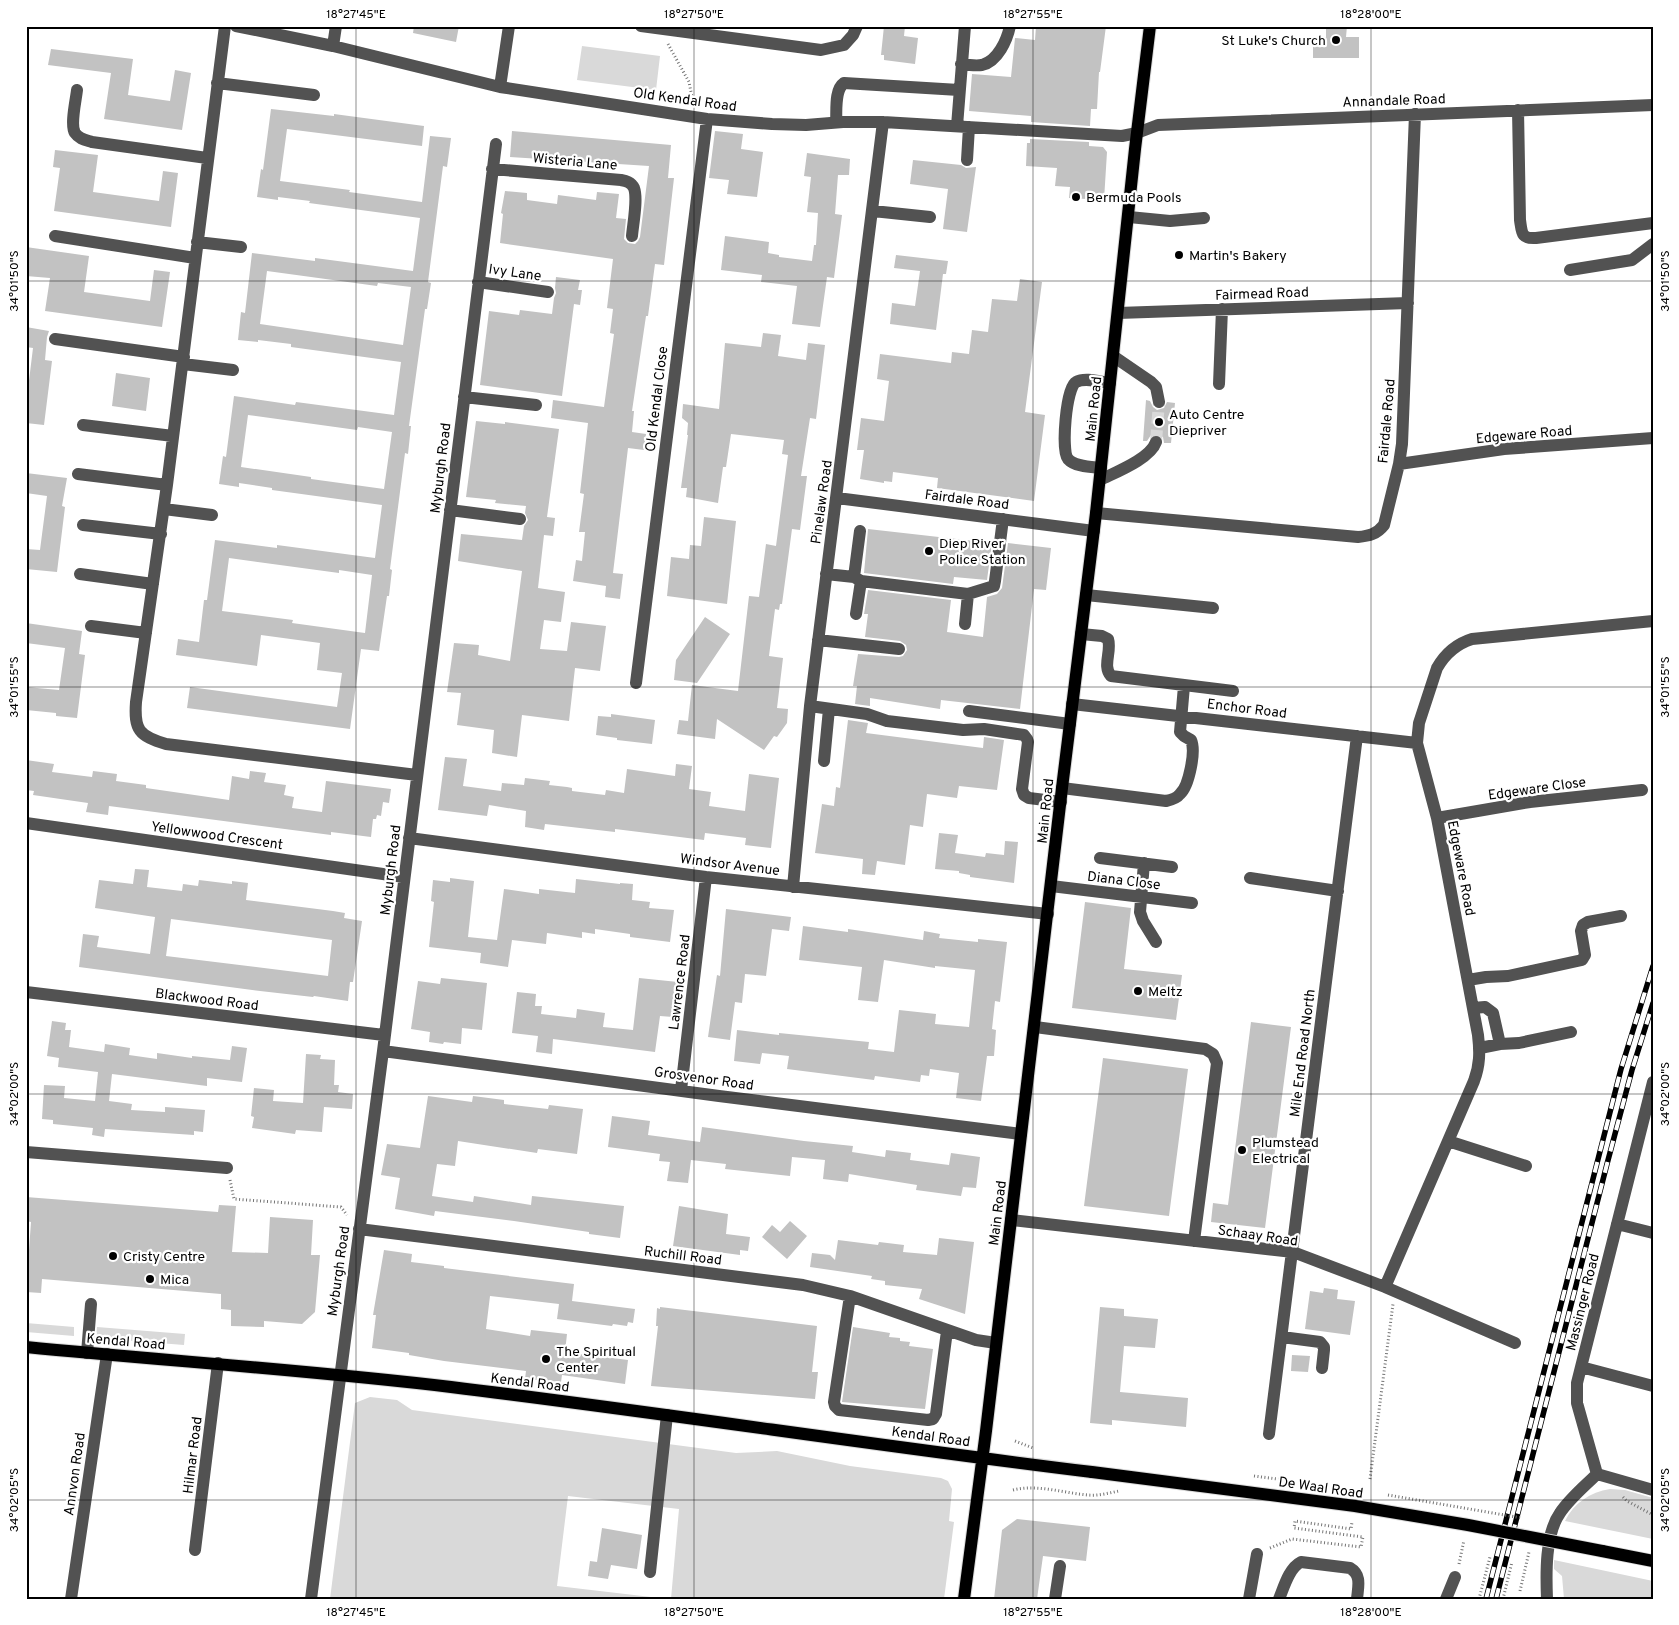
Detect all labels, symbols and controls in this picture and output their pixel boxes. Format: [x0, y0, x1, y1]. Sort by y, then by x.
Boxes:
text: 18°27'45"E [326, 7, 386, 23]
text: 18°27'50"E [664, 7, 724, 23]
text: 18°27'55"E [1003, 7, 1063, 23]
text: 18°28'00"E [1340, 7, 1402, 23]
place label: St Luke's Church [1221, 33, 1326, 50]
marker: St Luke's Church [1330, 34, 1342, 46]
street label: Old Kendal Road [632, 85, 738, 116]
street label: Annandale Road [1342, 91, 1446, 112]
street label: Wisteria Lane [532, 150, 618, 175]
place label: Bermuda Pools [1086, 190, 1182, 207]
marker: Bermuda Pools [1070, 191, 1082, 203]
place label: Martin's Bakery [1189, 248, 1287, 265]
marker: Martin's Bakery [1173, 249, 1185, 261]
text: 34°01'50"S [7, 250, 23, 312]
text: 34°01'50"S [1658, 250, 1674, 312]
street label: Ivy Lane [487, 261, 542, 286]
street label: Fairmead Road [1215, 284, 1309, 305]
street label: Old Kendal Close [643, 345, 672, 453]
street label: Main Road [1083, 376, 1106, 443]
street label: Fairdale Road [1375, 378, 1400, 464]
place label: Auto Centre Diepriver [1169, 407, 1244, 440]
marker: Auto Centre Diepriver [1153, 416, 1165, 428]
street label: Myburgh Road [428, 422, 455, 514]
street label: Edgeware Road [1475, 423, 1573, 448]
street label: Pinelaw Road [808, 459, 837, 545]
street label: Fairdale Road [924, 487, 1010, 514]
place label: Diep River Police Station [939, 536, 1026, 569]
marker: Diep River Police Station [923, 545, 935, 557]
text: 34°01'55"S [7, 656, 23, 718]
text: 34°01'55"S [1658, 656, 1674, 718]
street label: Enchor Road [1206, 696, 1288, 723]
street label: Edgeware Close [1487, 774, 1587, 805]
street label: Main Road [1035, 778, 1058, 845]
street label: Yellowwood Crescent [150, 819, 284, 854]
street label: Edgeware Road [1443, 819, 1478, 917]
street label: Myburgh Road [378, 824, 405, 916]
street label: Windsor Avenue [679, 851, 781, 880]
street label: Diana Close [1086, 869, 1161, 894]
street label: Lawrence Road [666, 933, 695, 1031]
place label: Meltz [1148, 984, 1183, 1001]
marker: Meltz [1132, 985, 1144, 997]
street label: Blackwood Road [154, 986, 260, 1015]
street label: Mile End Road North [1287, 988, 1320, 1118]
text: 34°02'00"S [7, 1062, 23, 1126]
text: 34°02'00"S [1658, 1062, 1674, 1126]
street label: Grosvenor Road [653, 1064, 755, 1095]
place label: Plumstead Electrical [1252, 1135, 1319, 1168]
marker: Plumstead Electrical [1236, 1144, 1248, 1156]
street label: Main Road [986, 1180, 1011, 1247]
street label: Schaay Road [1217, 1222, 1299, 1251]
street label: Myburgh Road [325, 1225, 354, 1317]
street label: Ruchill Road [643, 1243, 723, 1270]
place label: Cristy Centre [123, 1249, 205, 1266]
marker: Cristy Centre [107, 1250, 119, 1262]
street label: Massinger Road [1563, 1252, 1604, 1353]
place label: Mica [160, 1272, 189, 1289]
marker: Mica [144, 1273, 156, 1285]
street label: Kendal Road [86, 1331, 166, 1354]
place label: The Spiritual Center [556, 1344, 636, 1377]
marker: The Spiritual Center [540, 1353, 552, 1365]
street label: Kendal Road [489, 1370, 570, 1397]
street label: Hilmar Road [180, 1416, 207, 1495]
street label: Kendal Road [890, 1424, 971, 1451]
street label: Annvon Road [61, 1432, 90, 1517]
text: 34°02'05"S [7, 1468, 23, 1532]
text: 34°02'05"S [1658, 1468, 1674, 1532]
street label: De Waal Road [1277, 1474, 1364, 1503]
text: 18°27'45"E [326, 1605, 386, 1621]
text: 18°27'50"E [664, 1605, 724, 1621]
text: 18°27'55"E [1003, 1605, 1063, 1621]
text: 18°28'00"E [1340, 1605, 1402, 1621]

